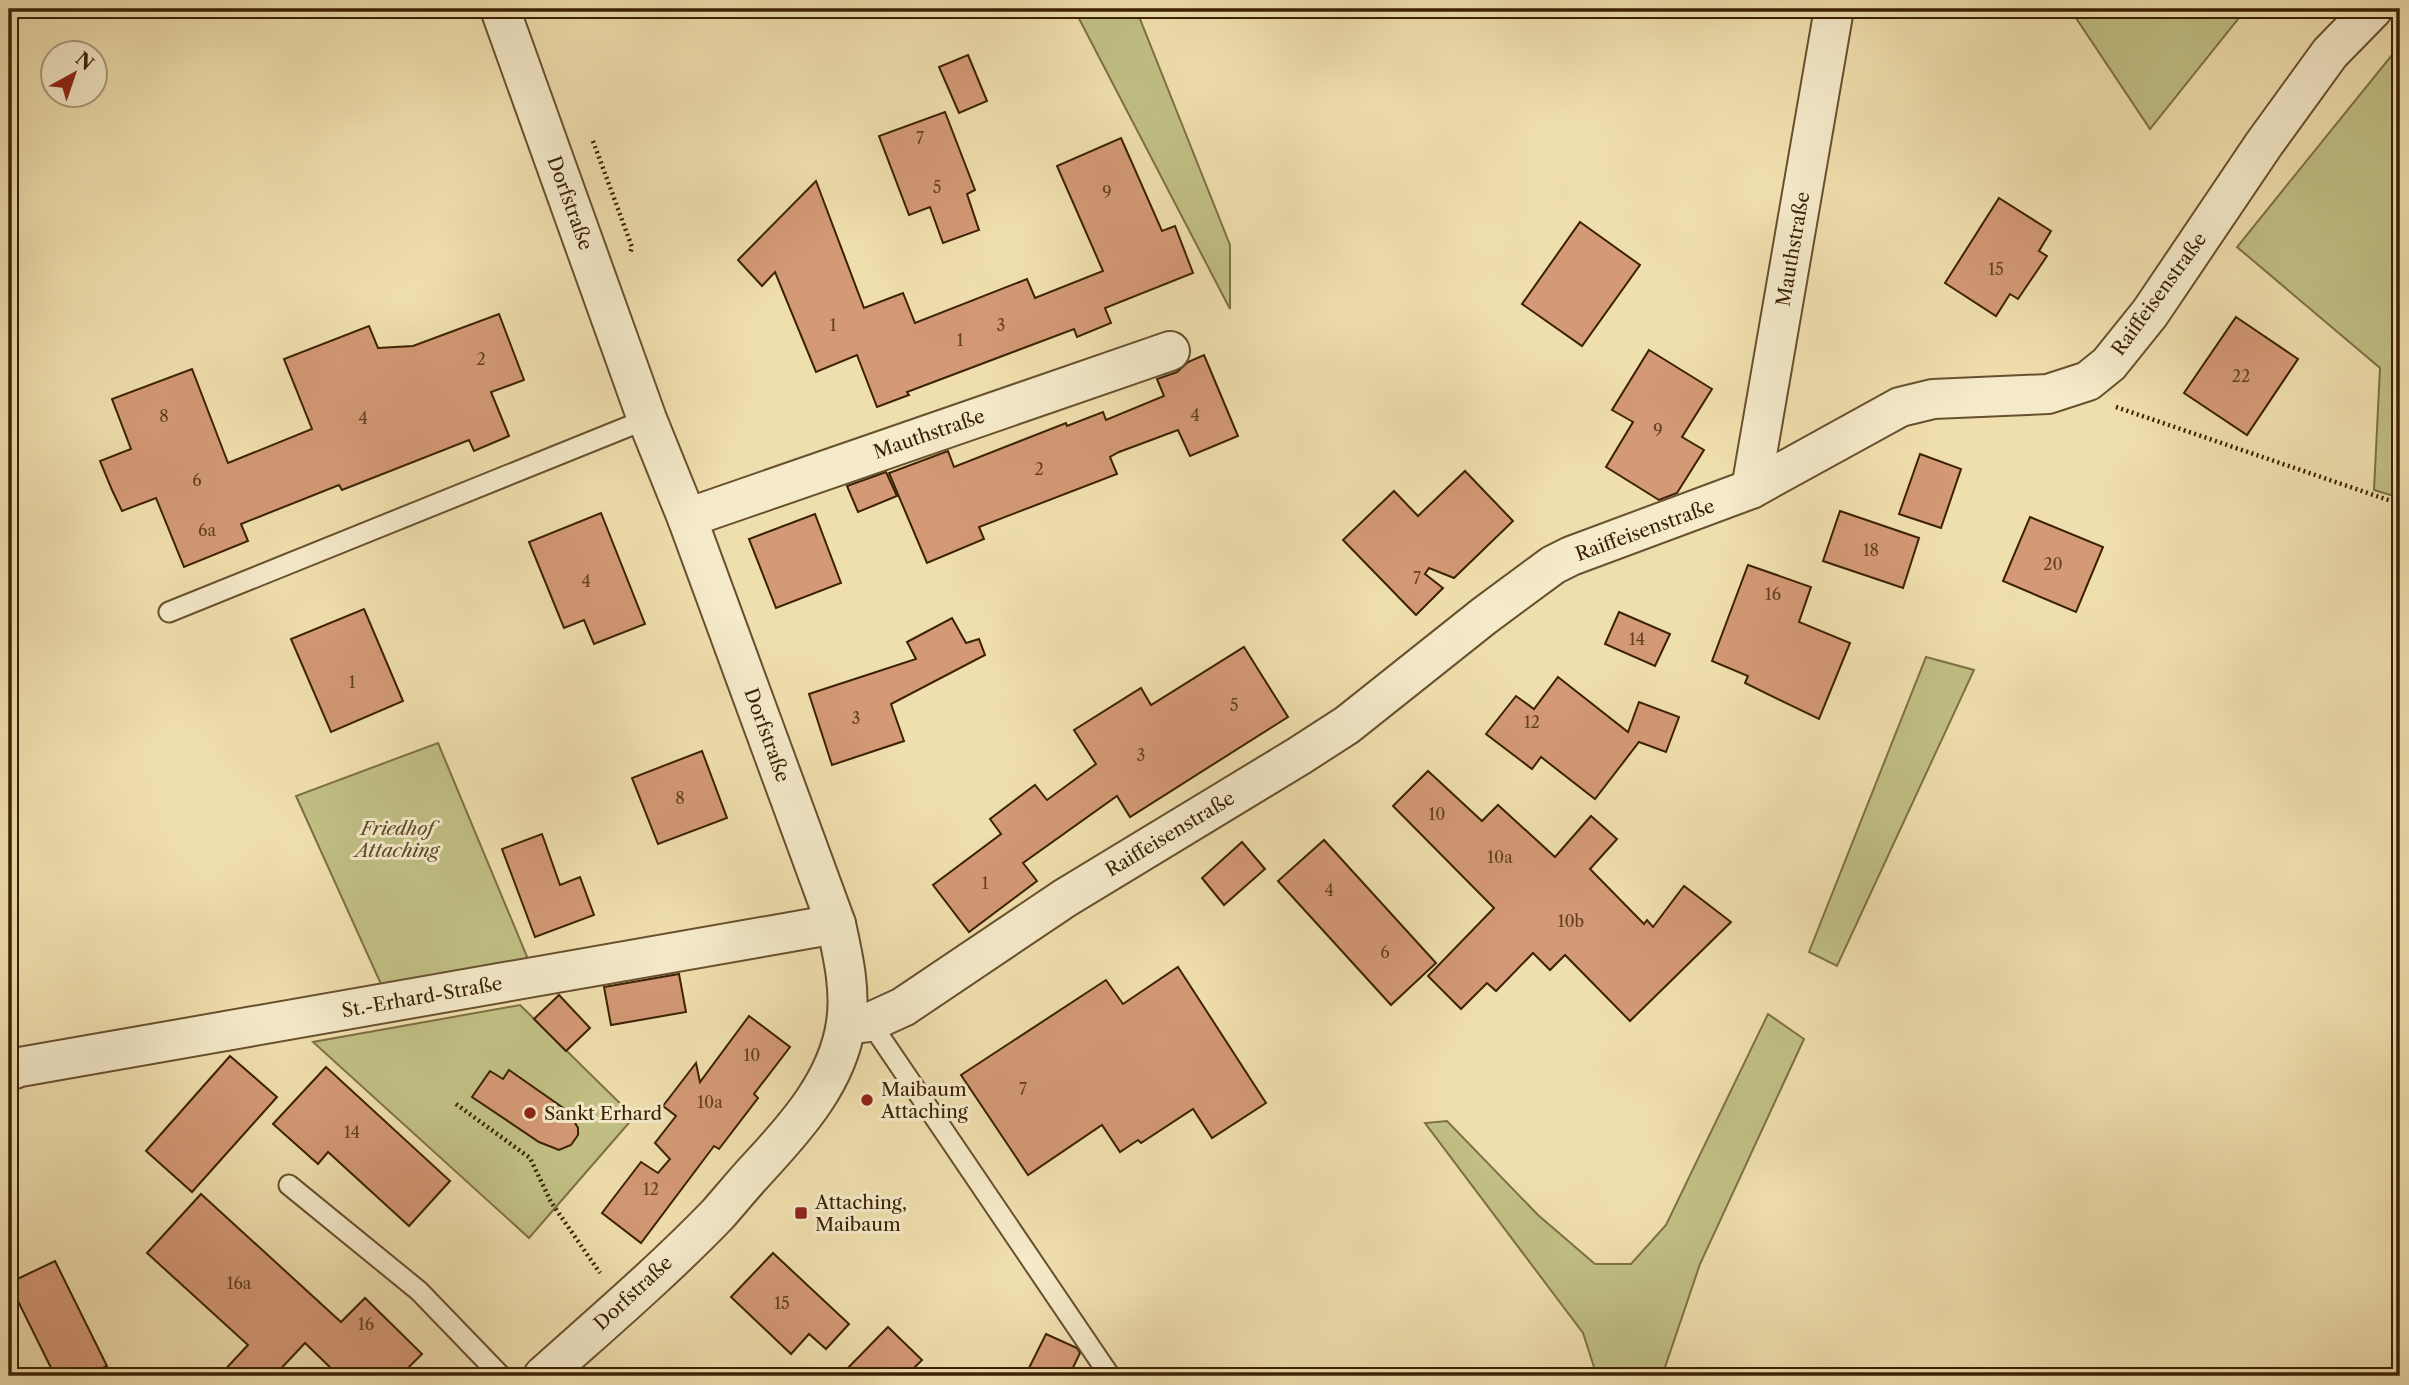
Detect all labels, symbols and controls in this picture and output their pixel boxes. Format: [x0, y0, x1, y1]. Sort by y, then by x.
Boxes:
north arrow [38, 38, 108, 108]
text: N [71, 47, 98, 75]
house number: 7 [916, 128, 924, 148]
street label: Dorfstraße [542, 153, 598, 253]
house number: 5 [933, 177, 941, 197]
house number: 9 [1102, 182, 1112, 202]
street label: Mauthstraße [1772, 190, 1814, 308]
street label: Raiffeisenstraße [2107, 228, 2211, 360]
house number: 15 [1988, 259, 2004, 279]
house number: 1 [830, 315, 837, 335]
house number: 3 [997, 315, 1005, 335]
house number: 1 [957, 330, 964, 350]
house number: 2 [476, 349, 486, 369]
house number: 22 [2232, 366, 2250, 386]
street label: Mauthstraße [870, 404, 988, 464]
house number: 4 [1190, 405, 1200, 425]
house number: 8 [159, 406, 169, 426]
house number: 4 [358, 408, 368, 428]
house number: 9 [1653, 420, 1663, 440]
house number: 2 [1034, 459, 1044, 479]
house number: 6 [192, 470, 202, 490]
street label: Raiffeisenstraße [1572, 494, 1718, 566]
house number: 6a [198, 520, 216, 540]
house number: 18 [1863, 540, 1879, 560]
house number: 20 [2043, 554, 2063, 574]
house number: 7 [1413, 568, 1421, 588]
house number: 4 [581, 571, 591, 591]
house number: 16 [1765, 584, 1781, 604]
house number: 14 [1629, 629, 1645, 649]
house number: 1 [349, 672, 356, 692]
street label: Dorfstraße [739, 685, 795, 785]
house number: 5 [1230, 695, 1238, 715]
house number: 3 [852, 708, 860, 728]
house number: 12 [1524, 712, 1540, 732]
house number: 3 [1137, 745, 1145, 765]
street label: Raiffeisenstraße [1101, 786, 1239, 882]
house number: 8 [675, 788, 685, 808]
house number: 10 [1429, 804, 1445, 824]
park label: Friedhof Attaching [352, 817, 441, 862]
house number: 10a [1487, 847, 1513, 867]
house number: 1 [982, 873, 989, 893]
house number: 4 [1324, 880, 1334, 900]
house number: 10b [1558, 911, 1584, 931]
house number: 6 [1380, 942, 1390, 962]
street label: St.-Erhard-Straße [340, 972, 504, 1022]
house number: 10 [744, 1045, 760, 1065]
place label: Maibaum Attaching [880, 1078, 969, 1123]
house number: 7 [1019, 1079, 1027, 1099]
house number: 10a [697, 1092, 723, 1112]
marker: Maibaum Attaching [859, 1092, 875, 1108]
place label: Sankt Erhard [544, 1102, 663, 1125]
marker: Sankt Erhard [522, 1105, 538, 1121]
house number: 14 [344, 1122, 360, 1142]
house number: 12 [643, 1179, 659, 1199]
place label: Attaching, Maibaum [814, 1191, 907, 1236]
marker: Attaching, Maibaum [793, 1205, 809, 1221]
street label: Dorfstraße [589, 1251, 677, 1335]
house number: 16a [227, 1273, 252, 1293]
house number: 15 [774, 1293, 790, 1313]
house number: 16 [358, 1314, 374, 1334]

